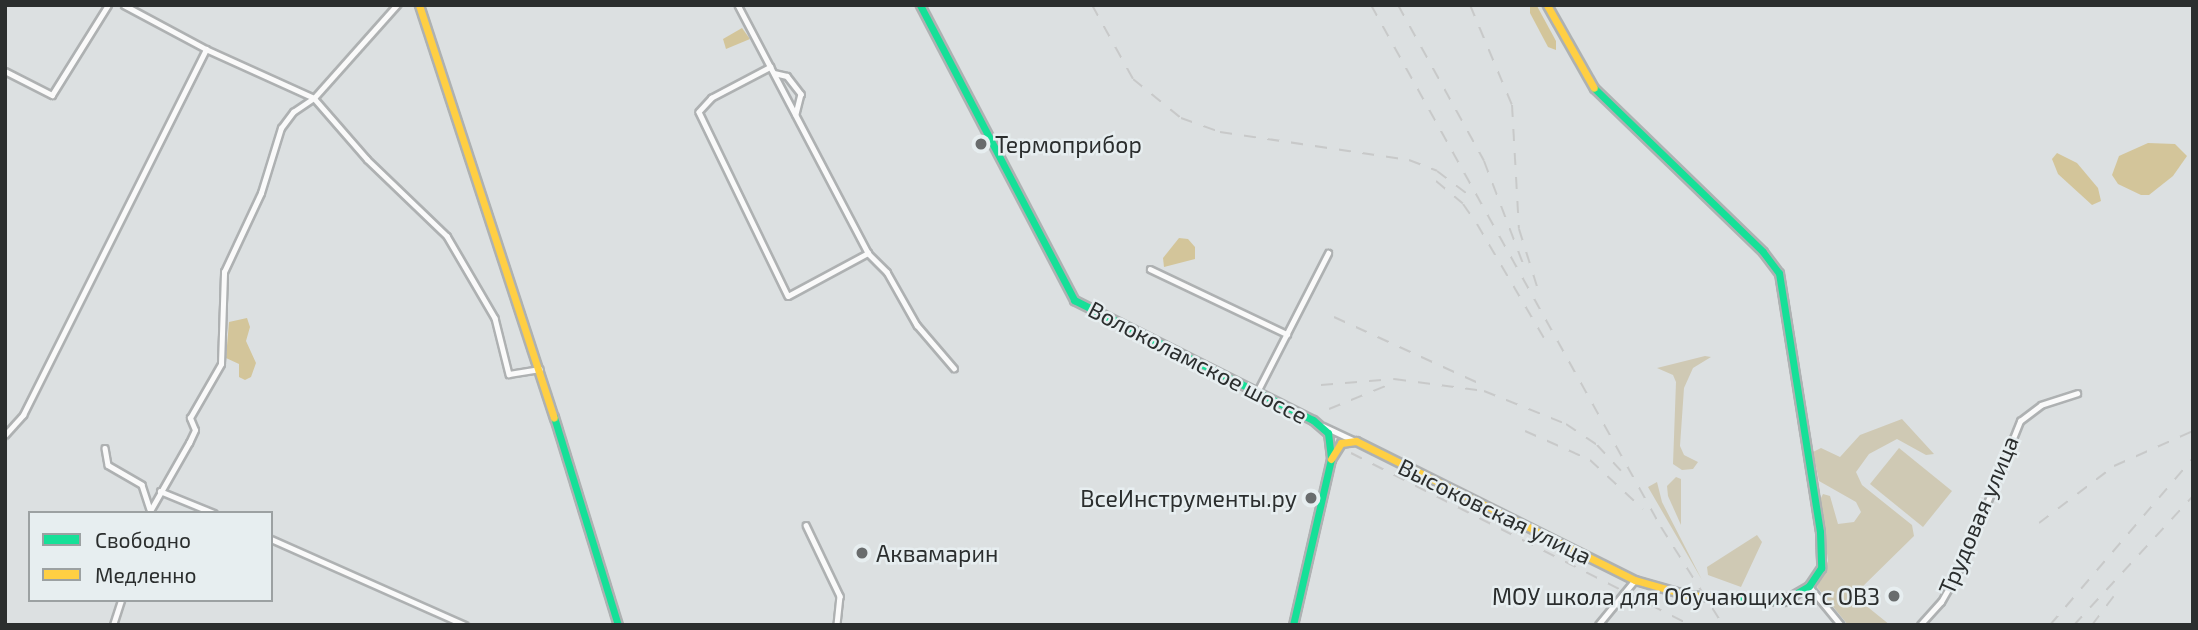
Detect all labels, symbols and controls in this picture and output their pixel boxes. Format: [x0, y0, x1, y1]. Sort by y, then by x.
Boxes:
place label: Термоприбор [995, 130, 1142, 158]
marker: Термоприбор [973, 136, 989, 152]
street label: Волоколамское шоссе [1084, 295, 1312, 429]
street label: Трудовая улица [1932, 431, 2024, 599]
street label: Высоковская улица [1394, 452, 1596, 570]
place label: ВсеИнструменты.ру [1080, 484, 1297, 512]
marker: ВсеИнструменты.ру [1303, 490, 1319, 506]
legend [28, 511, 273, 602]
text: Свободно [95, 527, 191, 552]
place label: Аквамарин [876, 539, 998, 567]
marker: Аквамарин [854, 545, 870, 561]
text: Медленно [95, 562, 197, 587]
place label: МОУ школа для Обучающихся с ОВЗ [1492, 582, 1880, 610]
marker: МОУ школа для Обучающихся с ОВЗ [1886, 588, 1902, 604]

